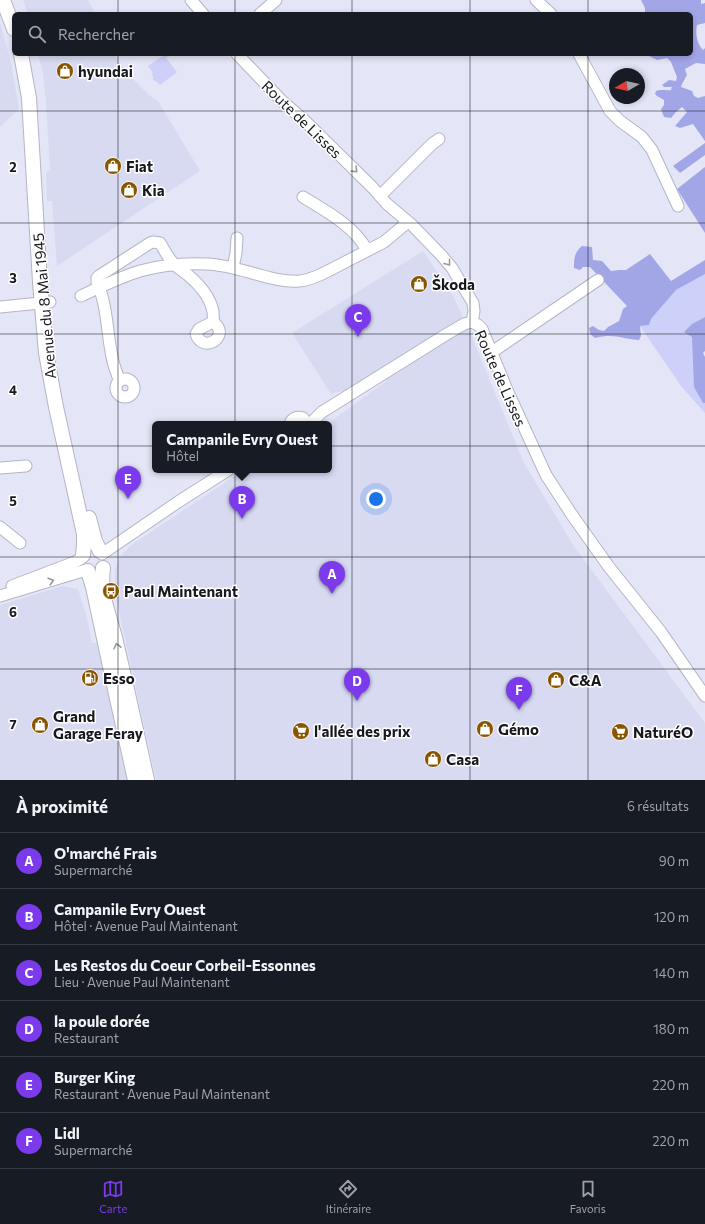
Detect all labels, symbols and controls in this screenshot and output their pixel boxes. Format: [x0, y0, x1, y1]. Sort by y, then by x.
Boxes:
search box [12, 12, 693, 56]
icon: search [26, 23, 48, 45]
text: Rechercher [58, 25, 135, 43]
shop icon: hyundai [55, 61, 75, 81]
place label: hyundai [78, 62, 133, 80]
north arrow [609, 68, 645, 104]
street label: Route de Lisses [258, 76, 346, 162]
shop icon: Fiat [103, 156, 123, 176]
place label: Fiat [126, 157, 153, 175]
text: 2 [9, 159, 17, 175]
one-way arrow [350, 165, 358, 173]
shop icon: Kia [119, 180, 139, 200]
place label: Kia [142, 181, 165, 199]
street label: Avenue du 8 Mai 1945 [29, 232, 59, 380]
one-way arrow [443, 259, 450, 266]
text: 3 [9, 270, 17, 286]
shop icon: Škoda [409, 274, 429, 294]
place label: Škoda [432, 274, 475, 293]
pin: C [345, 304, 371, 337]
street label: Route de Lisses [472, 327, 530, 429]
text: 4 [9, 382, 17, 398]
popup [152, 421, 332, 473]
text: Campanile Evry Ouest [166, 430, 318, 448]
text: Hôtel [166, 448, 199, 464]
pin: E [115, 466, 141, 499]
pin: B [229, 486, 255, 519]
your location [366, 489, 386, 509]
text: 5 [9, 493, 17, 509]
pin: A [319, 561, 345, 594]
one-way arrow [47, 577, 54, 586]
bus stop icon: Paul Maintenant [101, 581, 121, 601]
place label: Paul Maintenant [124, 582, 238, 600]
text: 6 [9, 604, 17, 620]
one-way arrow [114, 643, 122, 650]
fuel station icon: Esso [80, 668, 100, 688]
pin: D [344, 668, 370, 701]
place label: Esso [103, 669, 135, 687]
shop icon: C&A [546, 670, 566, 690]
place label: C&A [569, 671, 602, 689]
pin: F [506, 677, 532, 710]
place label: Grand Garage Feray [53, 707, 144, 742]
shop icon: Grand Garage Feray [30, 715, 50, 735]
text: 7 [9, 716, 17, 732]
shop icon: Gémo [475, 719, 495, 739]
place label: Gémo [498, 720, 539, 738]
supermarket icon: l'allée des prix [291, 721, 311, 741]
place label: l'allée des prix [314, 722, 411, 740]
supermarket icon: NaturéO [610, 722, 630, 742]
place label: NaturéO [633, 723, 693, 741]
shop icon: Casa [423, 749, 443, 769]
place label: Casa [446, 750, 479, 768]
text: À proximité [16, 796, 108, 817]
text: 6 résultats [627, 798, 689, 814]
text: O'marché Frais [54, 844, 157, 862]
text: A [24, 853, 34, 869]
text: 90 m [659, 853, 689, 869]
text: Supermarché [54, 862, 132, 878]
text: Campanile Evry Ouest [54, 900, 206, 918]
text: B [25, 909, 33, 925]
text: 120 m [654, 909, 689, 925]
text: Hôtel · Avenue Paul Maintenant [54, 918, 238, 934]
text: Les Restos du Coeur Corbeil-Essonnes [54, 956, 316, 974]
text: C [25, 965, 33, 981]
text: 140 m [653, 965, 689, 981]
text: Lieu · Avenue Paul Maintenant [54, 974, 230, 990]
text: la poule dorée [54, 1012, 150, 1030]
text: D [24, 1021, 34, 1037]
text: 180 m [653, 1021, 689, 1037]
text: Restaurant [54, 1030, 119, 1046]
text: Burger King [54, 1068, 135, 1086]
text: E [25, 1077, 33, 1093]
text: 220 m [652, 1077, 689, 1093]
text: Restaurant · Avenue Paul Maintenant [54, 1086, 270, 1102]
text: Lidl [54, 1124, 80, 1142]
text: F [25, 1133, 33, 1149]
text: 220 m [652, 1133, 689, 1149]
text: Supermarché [54, 1142, 132, 1158]
tab: Carte [99, 1178, 127, 1215]
tab: Itinéraire [326, 1178, 371, 1215]
tab: Favoris [570, 1178, 606, 1215]

